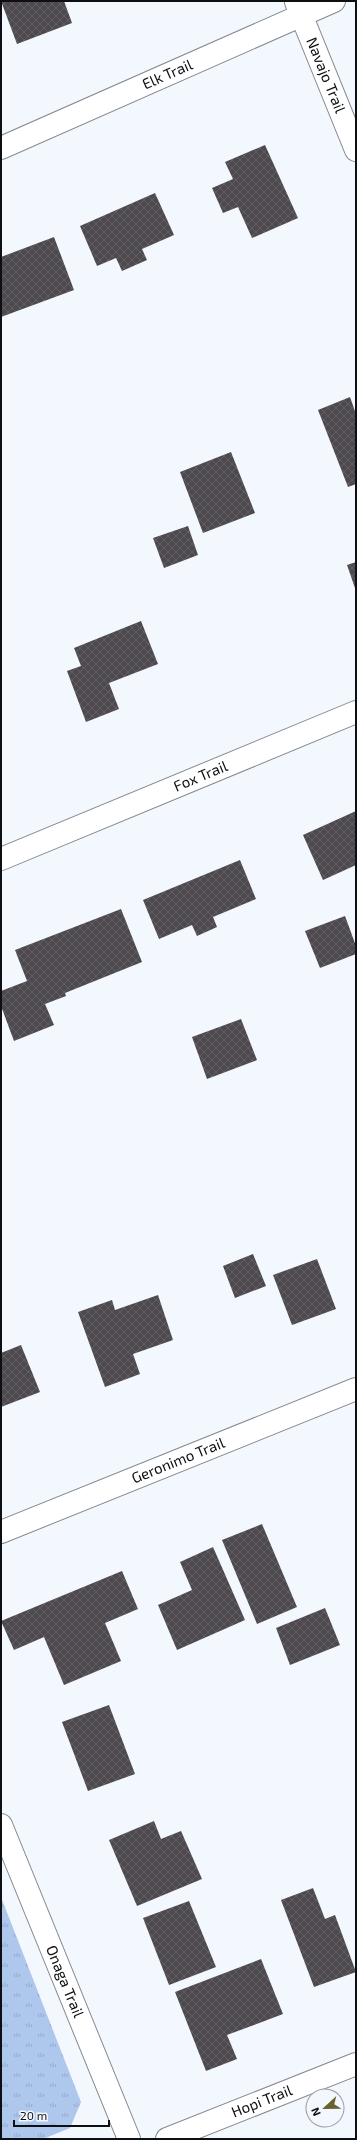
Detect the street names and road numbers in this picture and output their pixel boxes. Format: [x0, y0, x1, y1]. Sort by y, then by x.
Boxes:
street label: Navajo Trail [303, 34, 350, 116]
street label: Elk Trail [139, 54, 196, 93]
street label: Fox Trail [170, 756, 230, 795]
street label: Geronimo Trail [129, 1433, 227, 1487]
street label: Onaga Trail [43, 1942, 89, 2020]
street label: Hopi Trail [228, 2080, 295, 2121]

